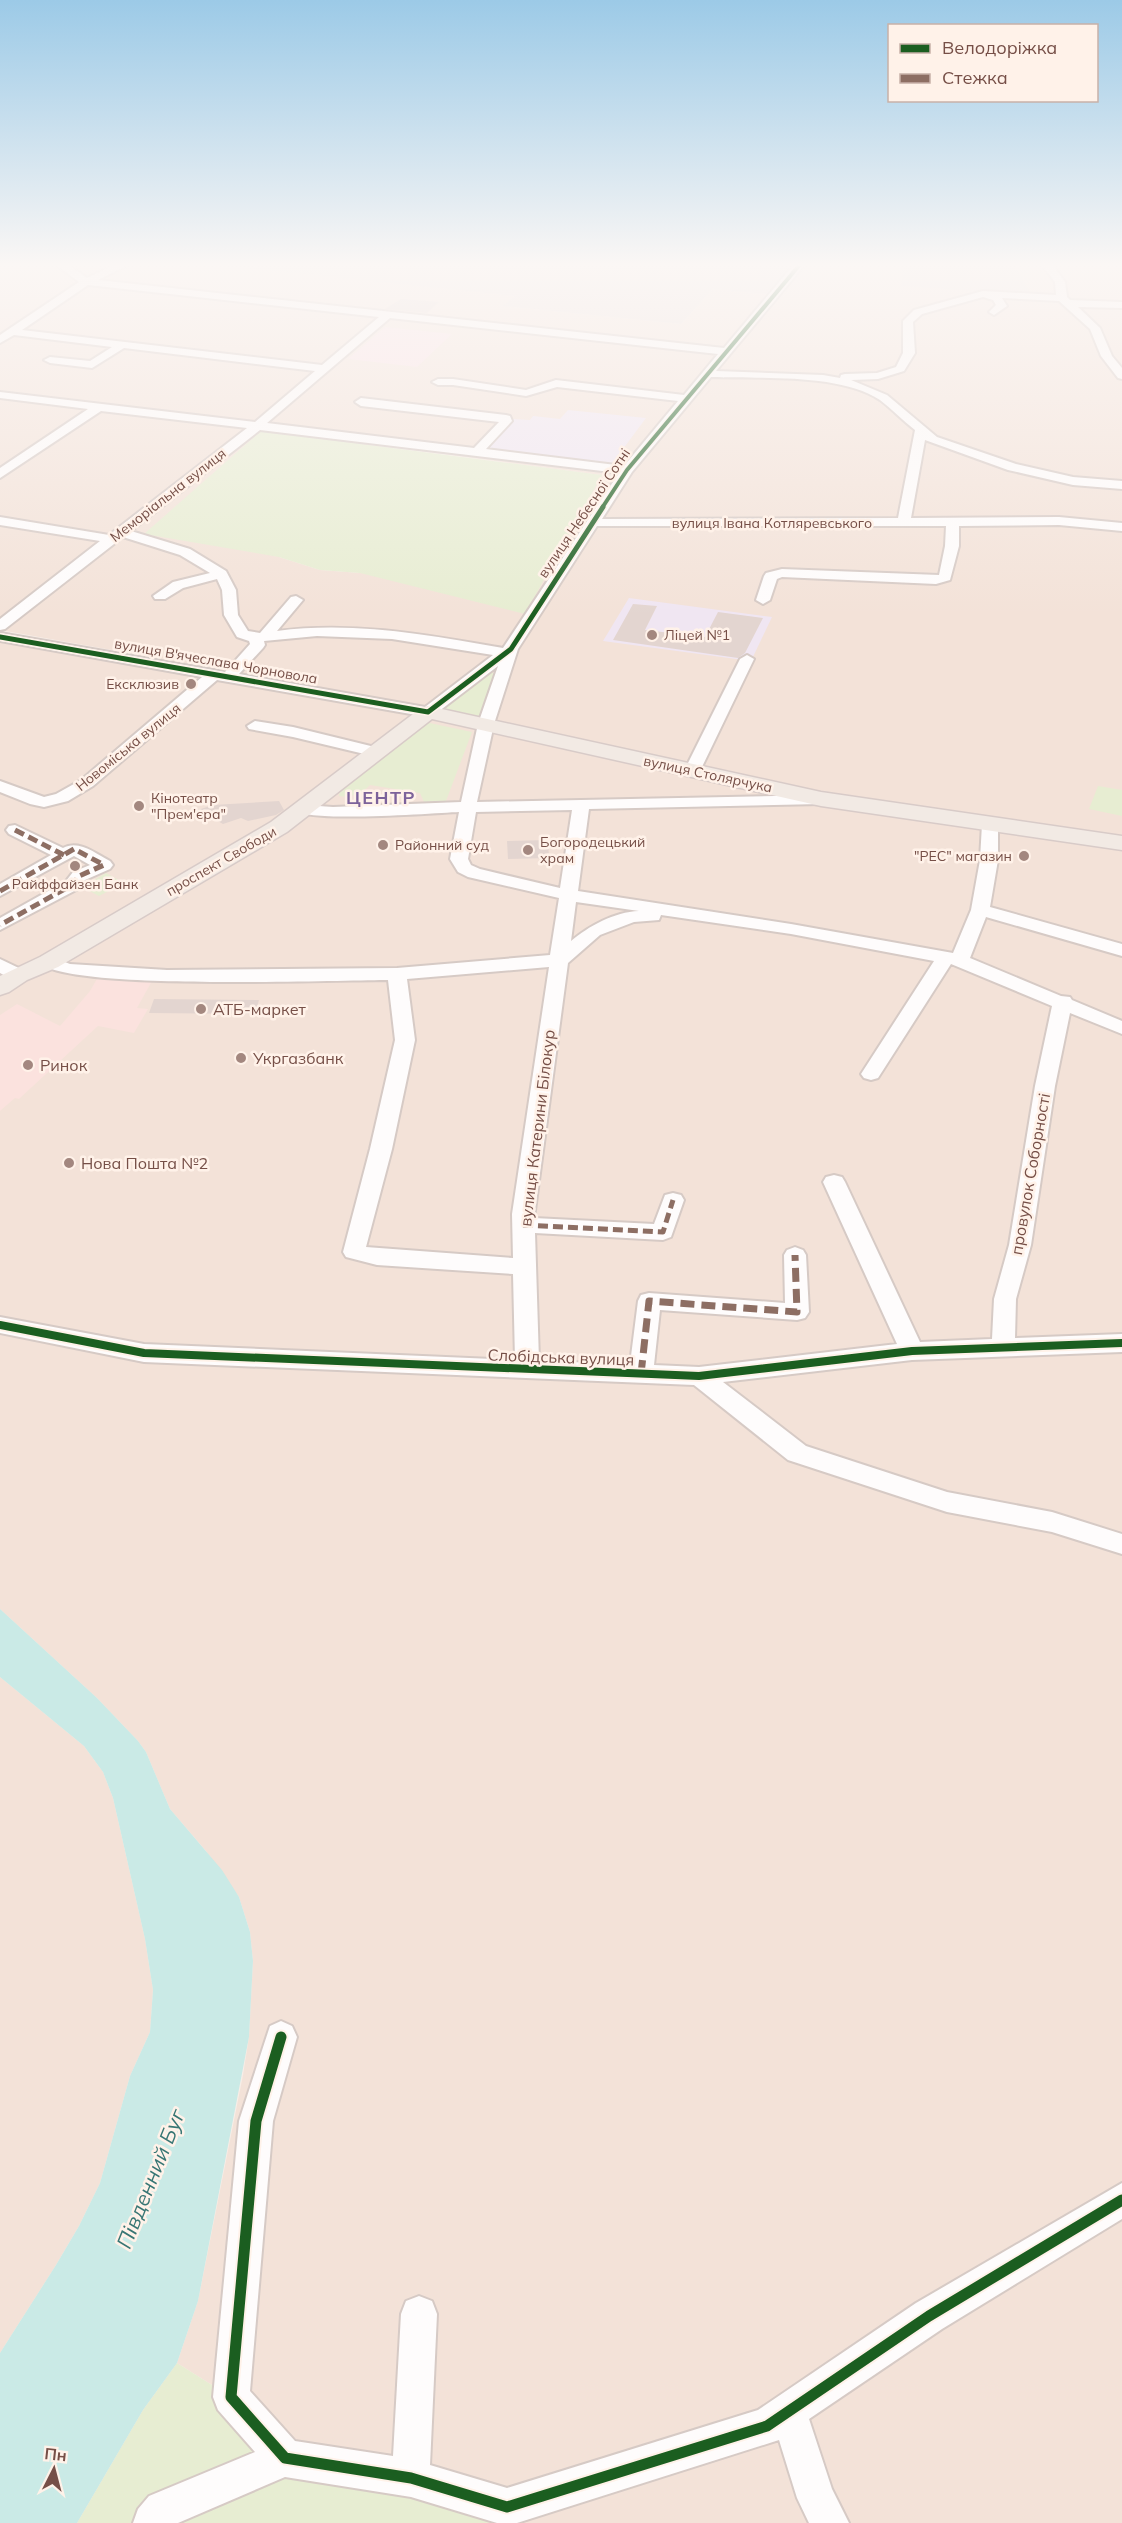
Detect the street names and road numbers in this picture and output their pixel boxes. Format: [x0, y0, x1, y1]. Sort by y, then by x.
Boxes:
street label: Меморіальна вулиця [106, 444, 230, 546]
street label: вулиця Небесної Сотні [534, 445, 634, 581]
street label: вулиця Івана Котляревського [672, 514, 872, 532]
street label: вулиця В'ячеслава Чорновола [113, 634, 319, 688]
street label: Новоміська вулиця [72, 699, 184, 795]
street label: вулиця Столярчука [642, 752, 774, 796]
street label: проспект Свободи [163, 822, 279, 900]
street label: вулиця Катерини Білокур [515, 1028, 559, 1228]
street label: провулок Соборності [1006, 1092, 1054, 1256]
street label: Слобідська вулиця [487, 1344, 635, 1370]

